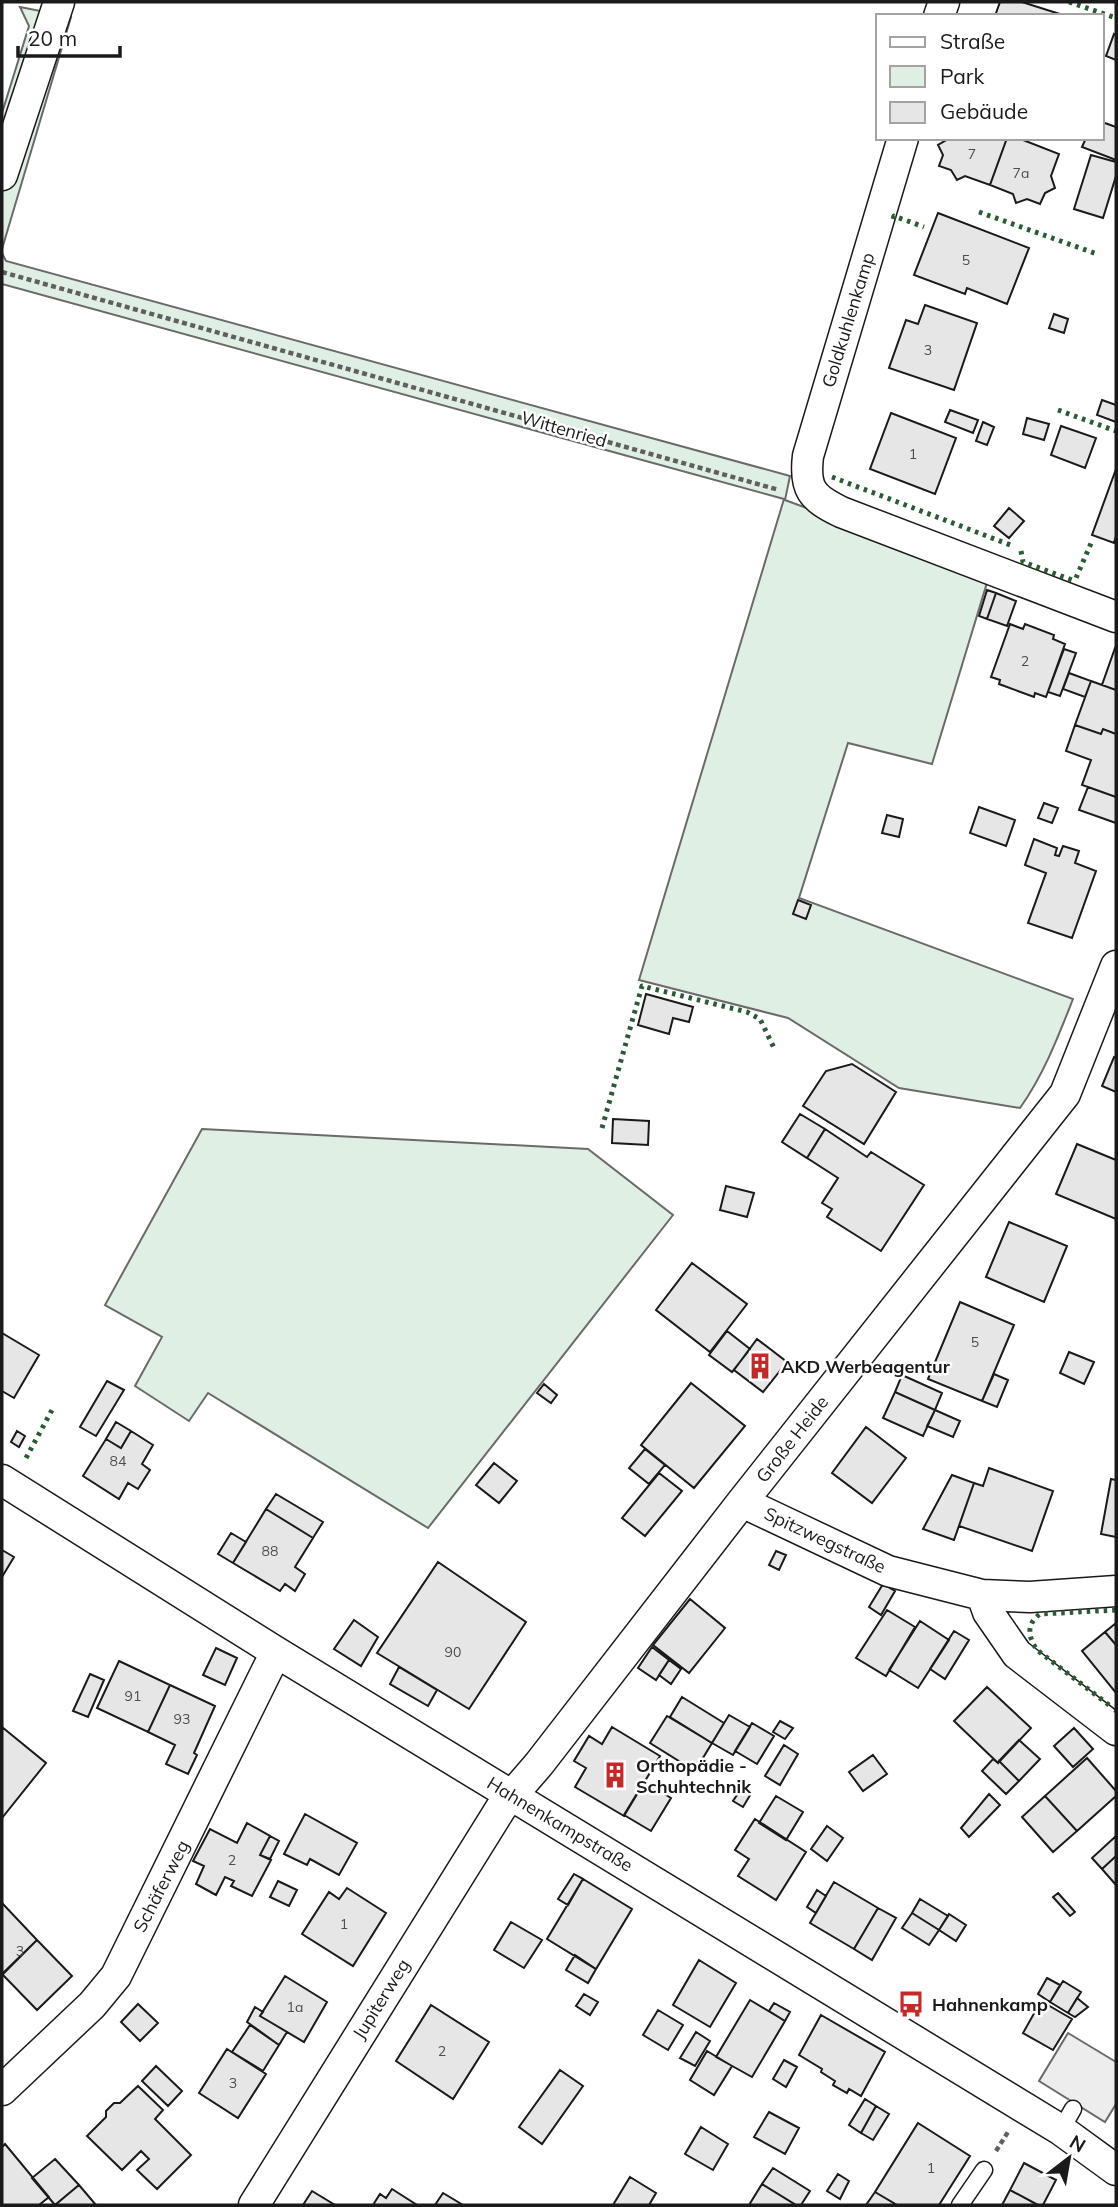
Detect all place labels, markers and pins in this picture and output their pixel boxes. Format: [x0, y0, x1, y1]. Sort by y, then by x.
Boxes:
building icon: AKD Werbeagentur [745, 1351, 775, 1381]
place label: AKD Werbeagentur [781, 1355, 951, 1378]
place label: Orthopädie - Schuhtechnik [636, 1754, 752, 1798]
building icon: Orthopädie - Schuhtechnik [600, 1760, 630, 1790]
bus stop icon: Hahnenkamp [896, 1989, 926, 2019]
place label: Hahnenkamp [932, 1993, 1048, 2016]

